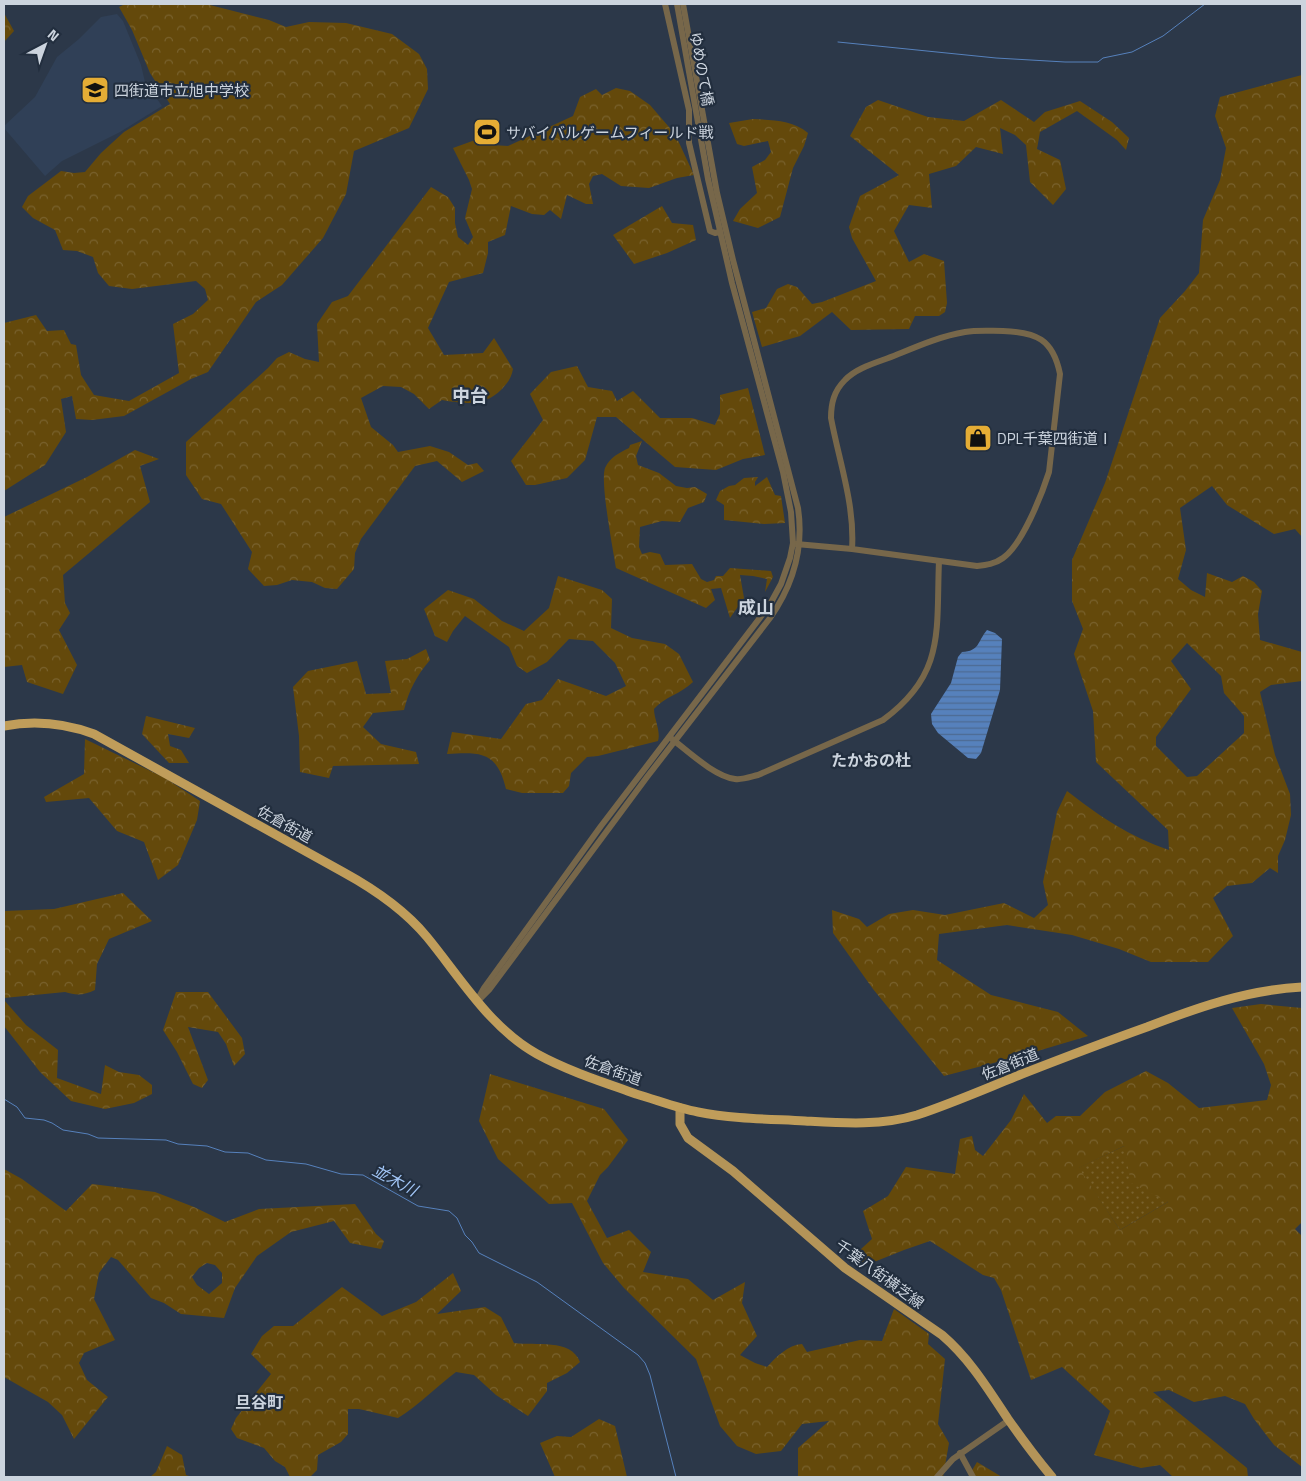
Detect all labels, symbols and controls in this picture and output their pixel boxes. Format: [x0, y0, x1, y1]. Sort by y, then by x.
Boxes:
north arrow [20, 20, 70, 70]
text: N [43, 24, 64, 46]
street label: ゆめのて橋 [684, 30, 720, 108]
school or university icon: 四街道市立旭中学校 [80, 75, 110, 105]
place label: 四街道市立旭中学校 [114, 79, 249, 102]
sports icon: サバイバルゲームフィールド戦 [472, 117, 502, 147]
place label: サバイバルゲームフィールド戦 [506, 121, 713, 144]
district label: 中台 [452, 382, 488, 409]
shop icon: DPL千葉四街道Ⅰ [963, 423, 993, 453]
place label: DPL千葉四街道Ⅰ [997, 427, 1113, 450]
district label: 成山 [738, 594, 774, 621]
district label: たかおの杜 [831, 748, 911, 772]
street label: 佐倉街道 [253, 799, 317, 849]
street label: 佐倉街道 [978, 1042, 1042, 1086]
street label: 佐倉街道 [581, 1049, 645, 1091]
water label: 並木川 [368, 1158, 424, 1203]
street label: 千葉八街横芝線 [831, 1234, 929, 1314]
district label: 旦谷町 [235, 1390, 283, 1414]

